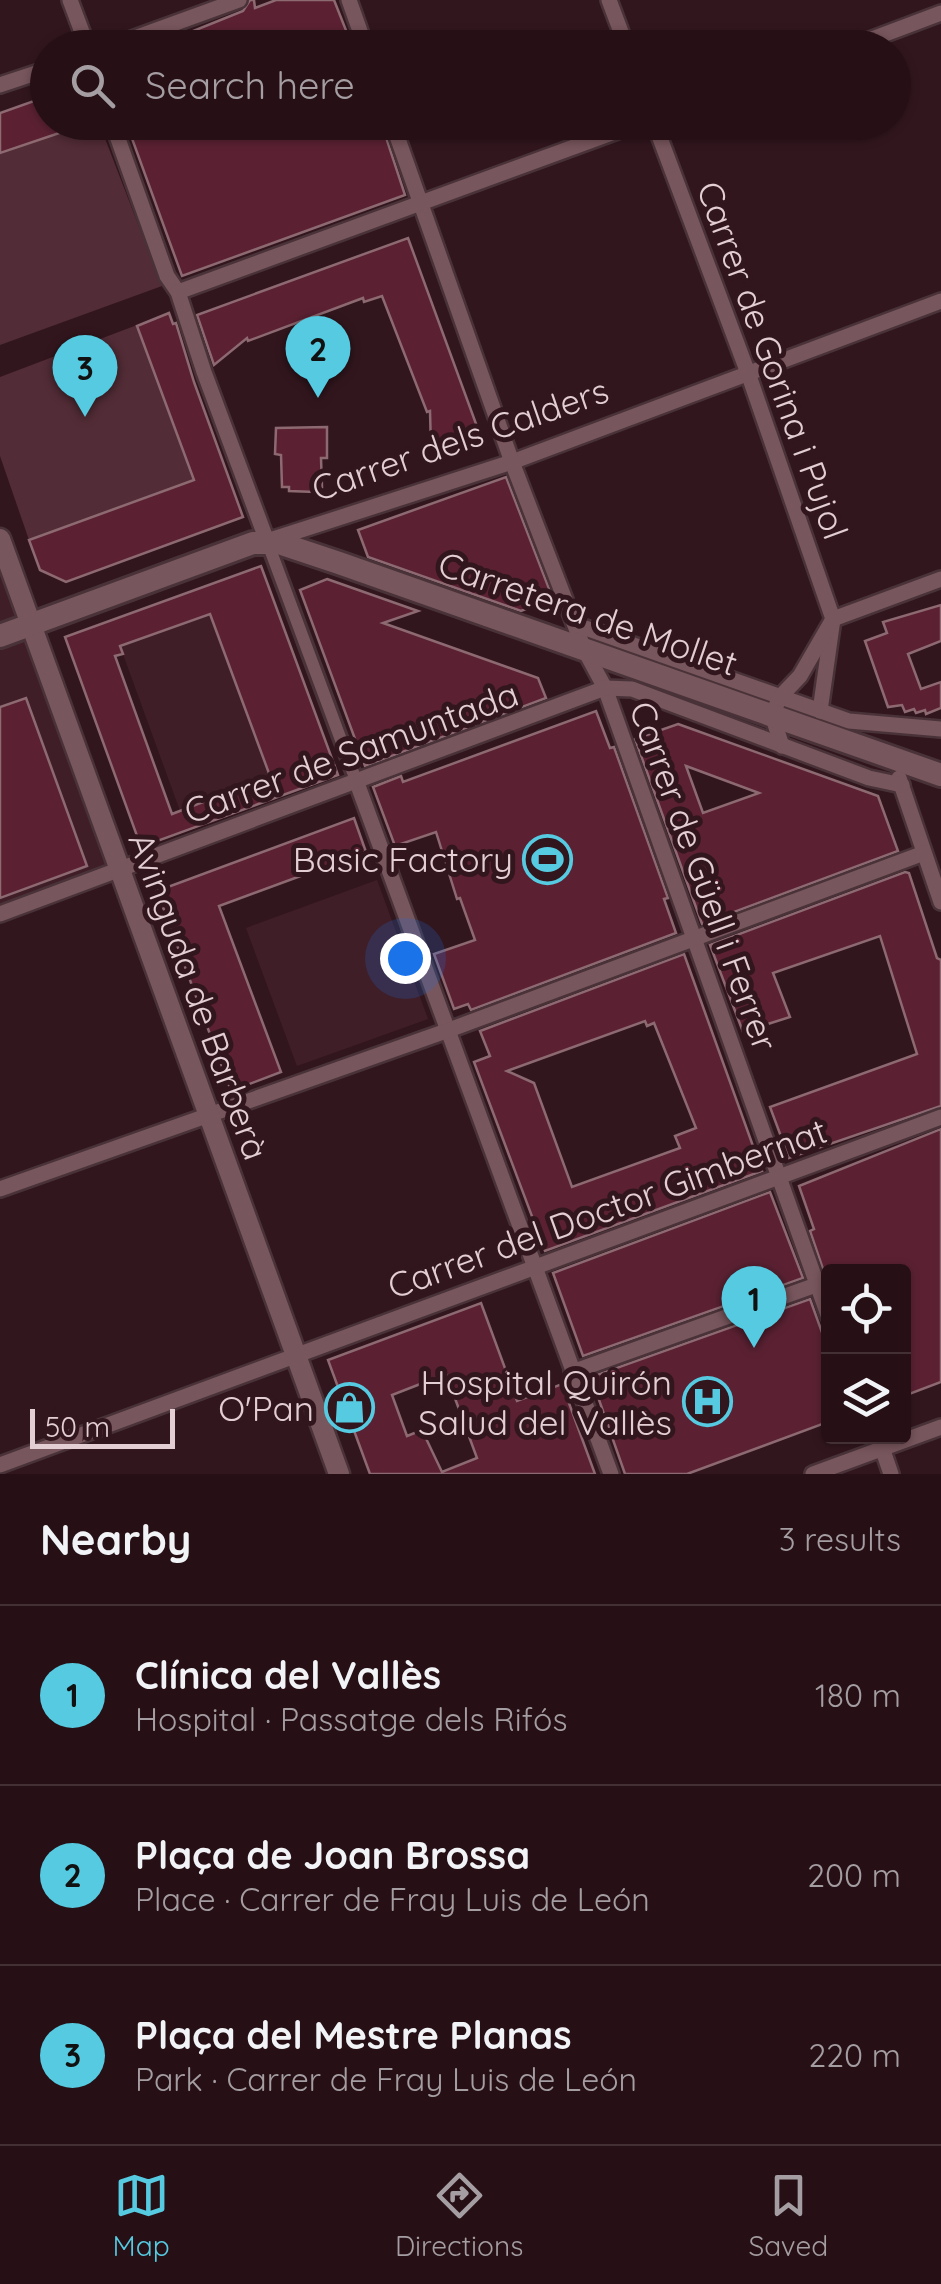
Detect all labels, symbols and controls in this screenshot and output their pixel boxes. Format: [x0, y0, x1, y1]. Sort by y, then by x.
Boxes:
search box [30, 30, 911, 140]
icon: search [65, 58, 120, 113]
text: Search here [145, 61, 355, 109]
street label: Carrer de Gorina i Pujol [688, 175, 858, 545]
pin: 2 [286, 316, 350, 398]
pin: 3 [52, 334, 118, 417]
street label: Carrer dels Calders [306, 368, 614, 510]
street label: Carretera de Mollet [433, 541, 743, 685]
street label: Carrer de Samuntada [178, 671, 524, 833]
street label: Carrer de Güell i Ferrer [620, 695, 788, 1057]
street label: Avinguda de Barberà [119, 827, 279, 1165]
sports icon: Basic Factory [522, 833, 574, 885]
place label: Basic Factory [293, 837, 513, 881]
your location [380, 933, 431, 984]
street label: Carrer del Doctor Gimbernat [382, 1108, 832, 1308]
map controls [821, 1264, 911, 1444]
button: locate [821, 1264, 911, 1354]
pin: 1 [722, 1266, 786, 1348]
button: layers [821, 1354, 911, 1444]
place label: Hospital Quirón Salud del Vallès [418, 1360, 672, 1444]
hospital icon: Hospital Quirón Salud del Vallès [681, 1376, 733, 1428]
shop icon: O'Pan [323, 1382, 375, 1434]
place label: O'Pan [218, 1386, 314, 1430]
scale bar [30, 1404, 175, 1448]
text: 50 m [45, 1409, 110, 1444]
text: Nearby [40, 1513, 191, 1566]
text: 3 results [779, 1519, 901, 1559]
text: Clínica del Vallès [135, 1651, 441, 1699]
text: 1 [66, 1675, 79, 1715]
text: 180 m [815, 1675, 901, 1715]
text: Hospital · Passatge dels Rifós [135, 1699, 567, 1739]
text: Plaça de Joan Brossa [135, 1831, 530, 1879]
text: 2 [63, 1855, 82, 1895]
text: 200 m [807, 1855, 901, 1895]
text: Place · Carrer de Fray Luis de León [135, 1879, 650, 1919]
text: Plaça del Mestre Planas [135, 2011, 571, 2059]
text: 3 [64, 2035, 81, 2075]
text: 220 m [809, 2035, 901, 2075]
text: Park · Carrer de Fray Luis de León [135, 2059, 637, 2099]
tab: Map [113, 2168, 170, 2263]
tab: Directions [395, 2168, 523, 2263]
tab: Saved [749, 2168, 828, 2263]

